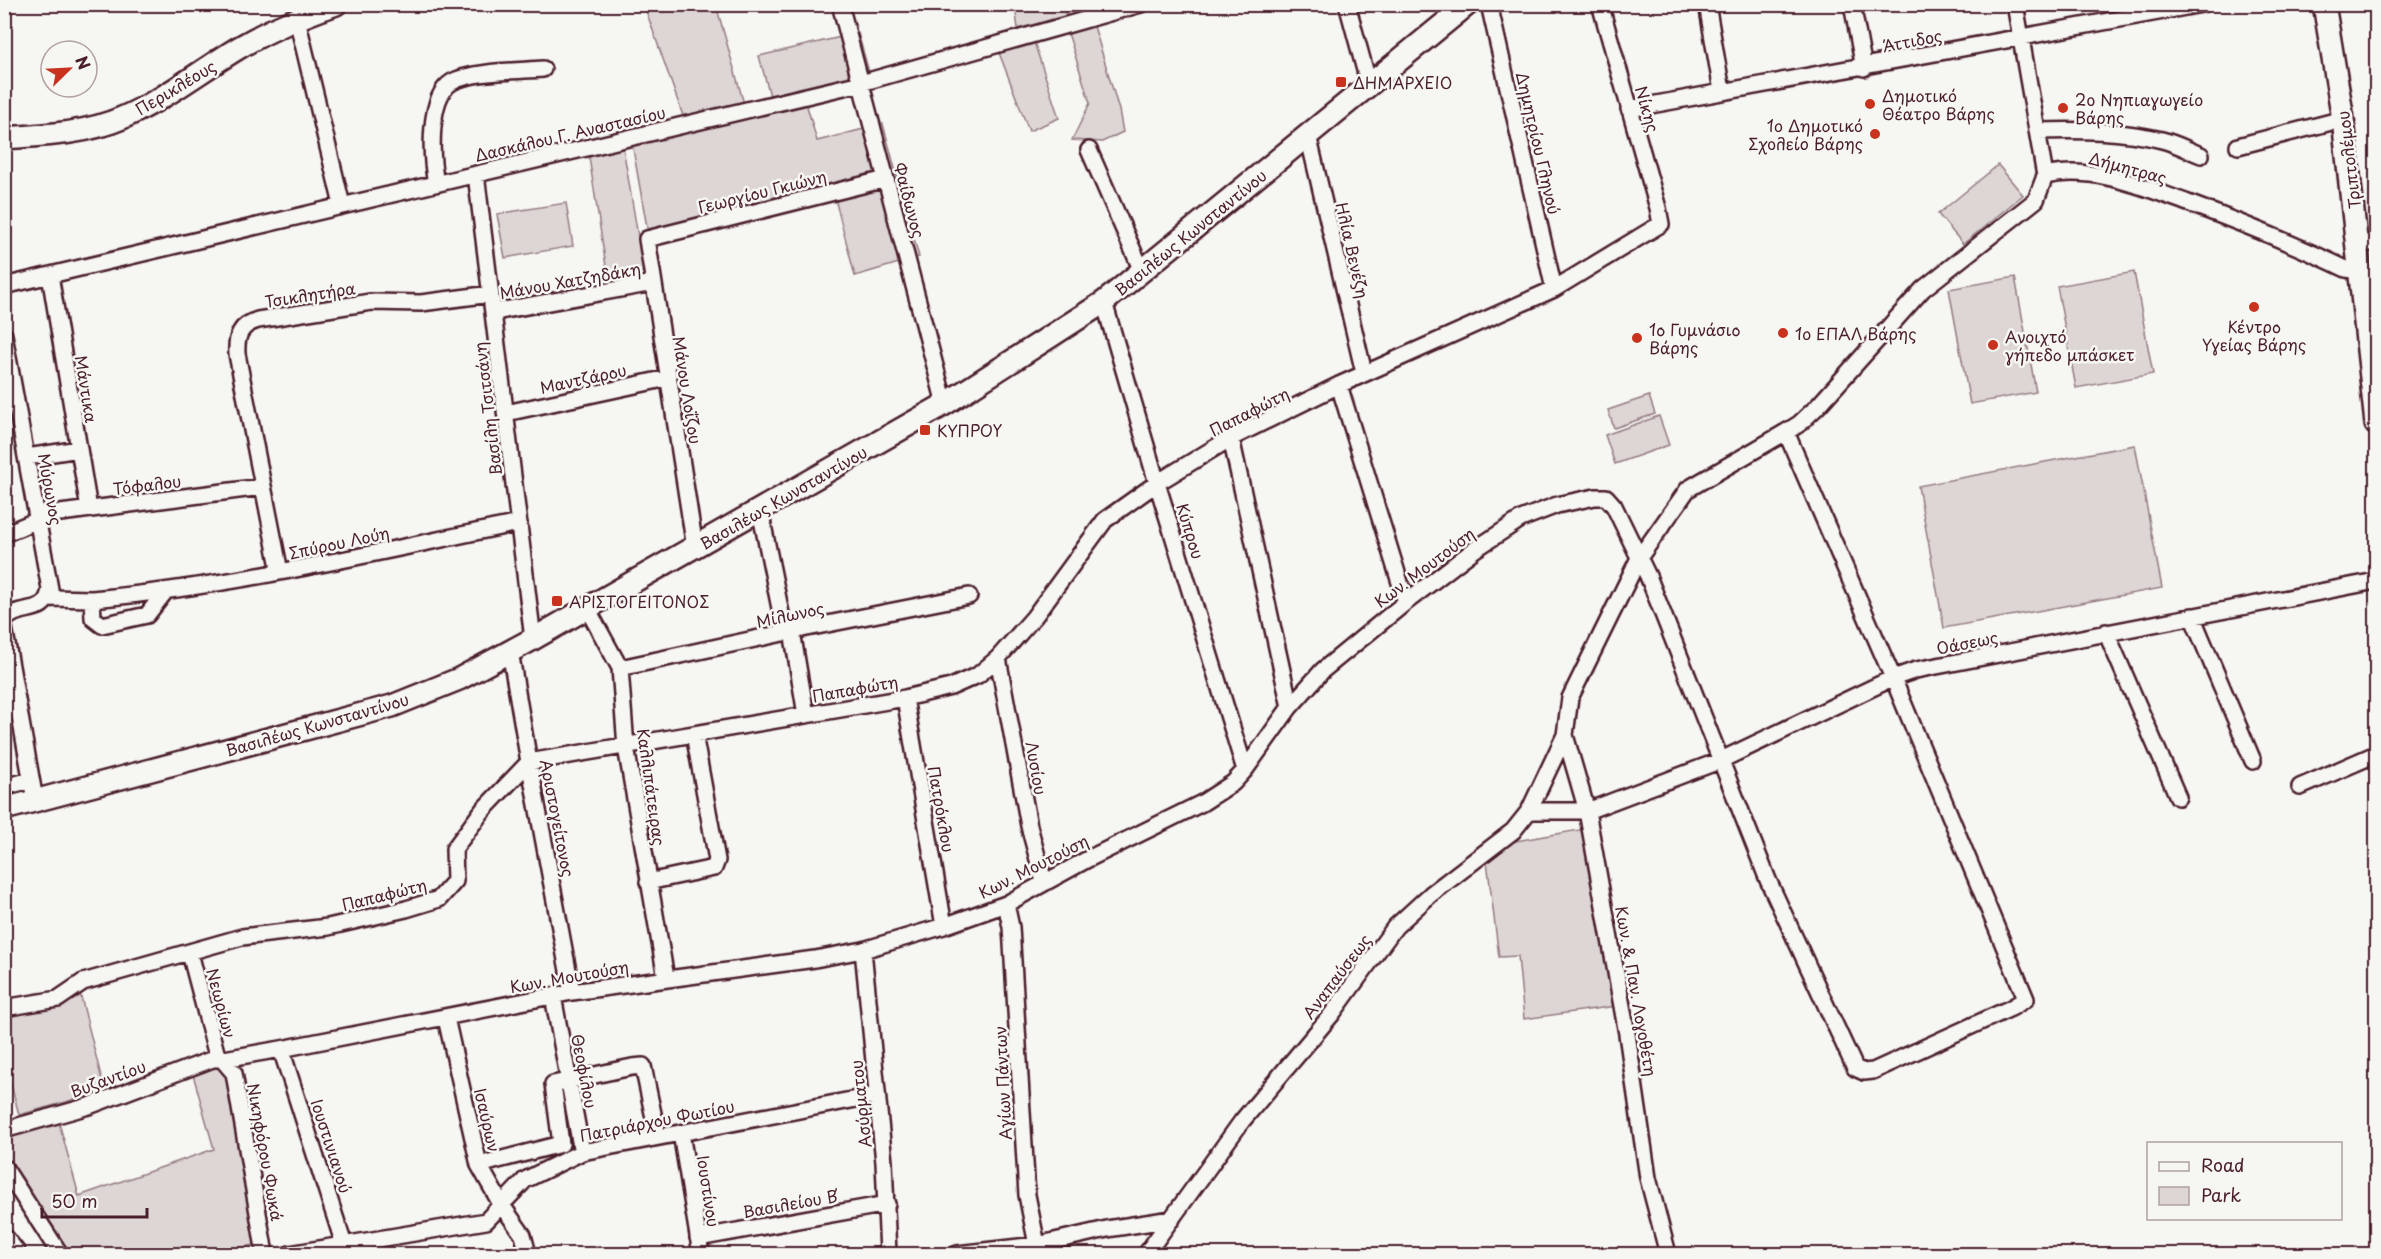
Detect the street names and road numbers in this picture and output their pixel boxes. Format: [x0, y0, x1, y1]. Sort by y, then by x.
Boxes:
street label: Άττιδος [1880, 22, 1944, 58]
street label: Περικλέους [130, 53, 220, 121]
street label: Δημητρίου Γληνού [1511, 70, 1567, 216]
street label: Νίκης [1630, 83, 1666, 135]
street label: Δασκάλου Γ. Αναστασίου [472, 99, 668, 167]
street label: Τριπτολέμου [2330, 110, 2366, 210]
street label: Δήμητρας [2087, 145, 2169, 189]
street label: Φαίδωνος [888, 159, 932, 241]
street label: Γεωργίου Γκιώνη [695, 163, 829, 219]
street label: Βασιλέως Κωνσταντίνου [1109, 163, 1271, 301]
street label: Ηλία Βενέζη [1330, 200, 1376, 300]
street label: Μάνου Χατζηδάκη [497, 256, 643, 304]
street label: Τσικλητήρα [263, 275, 357, 313]
street label: Μάνου Λοΐζου [668, 334, 708, 446]
street label: Βασίλη Τσιτσάνη [467, 341, 507, 477]
street label: Μάντικα [70, 353, 104, 425]
street label: Μαντζάρου [538, 357, 628, 399]
street label: Παπαφώτη [1205, 381, 1293, 441]
street label: Βασιλέως Κωνσταντίνου [695, 439, 871, 555]
street label: Μύρωνος [33, 451, 69, 527]
street label: Τόφαλου [112, 468, 182, 500]
street label: Κύπρου [1171, 500, 1211, 562]
street label: Σπύρου Λούη [287, 520, 391, 564]
street label: Κων. Μουτούση [1369, 521, 1479, 613]
street label: Μίλωνος [754, 595, 826, 633]
street label: Οάσεως [1934, 624, 2000, 660]
street label: Παπαφώτη [810, 669, 900, 707]
street label: Βασιλέως Κωνσταντίνου [223, 686, 411, 762]
street label: Καλλιπάτειρας [632, 727, 672, 847]
street label: Λυσίου [1021, 739, 1053, 797]
street label: Αριστογείτονος [535, 757, 581, 879]
street label: Πατρόκλου [923, 764, 961, 854]
street label: Κων. Μουτούση [974, 828, 1092, 904]
street label: Παπαφώτη [339, 872, 429, 916]
street label: Κων. & Παν. Λογοθέτη [1610, 904, 1664, 1078]
street label: Αναπαύσεως [1296, 929, 1376, 1023]
street label: Κων. Μουτούση [508, 954, 630, 998]
street label: Νεωρίων [201, 965, 243, 1041]
street label: Αγίων Πάντων [987, 1025, 1017, 1141]
street label: Θεοφίλου [566, 1032, 604, 1110]
street label: Βυζαντίου [67, 1053, 149, 1103]
street label: Ασύρματου [843, 1059, 877, 1149]
street label: Νικηφόρου Φωκά [242, 1081, 290, 1223]
street label: Ισαύρων [469, 1086, 507, 1154]
street label: Πατριάρχου Φωτίου [577, 1093, 737, 1147]
street label: Ιουστινιανού [306, 1096, 358, 1196]
street label: Ιουστίνου [691, 1153, 727, 1229]
street label: Βασιλείου Β΄ [741, 1183, 841, 1223]

